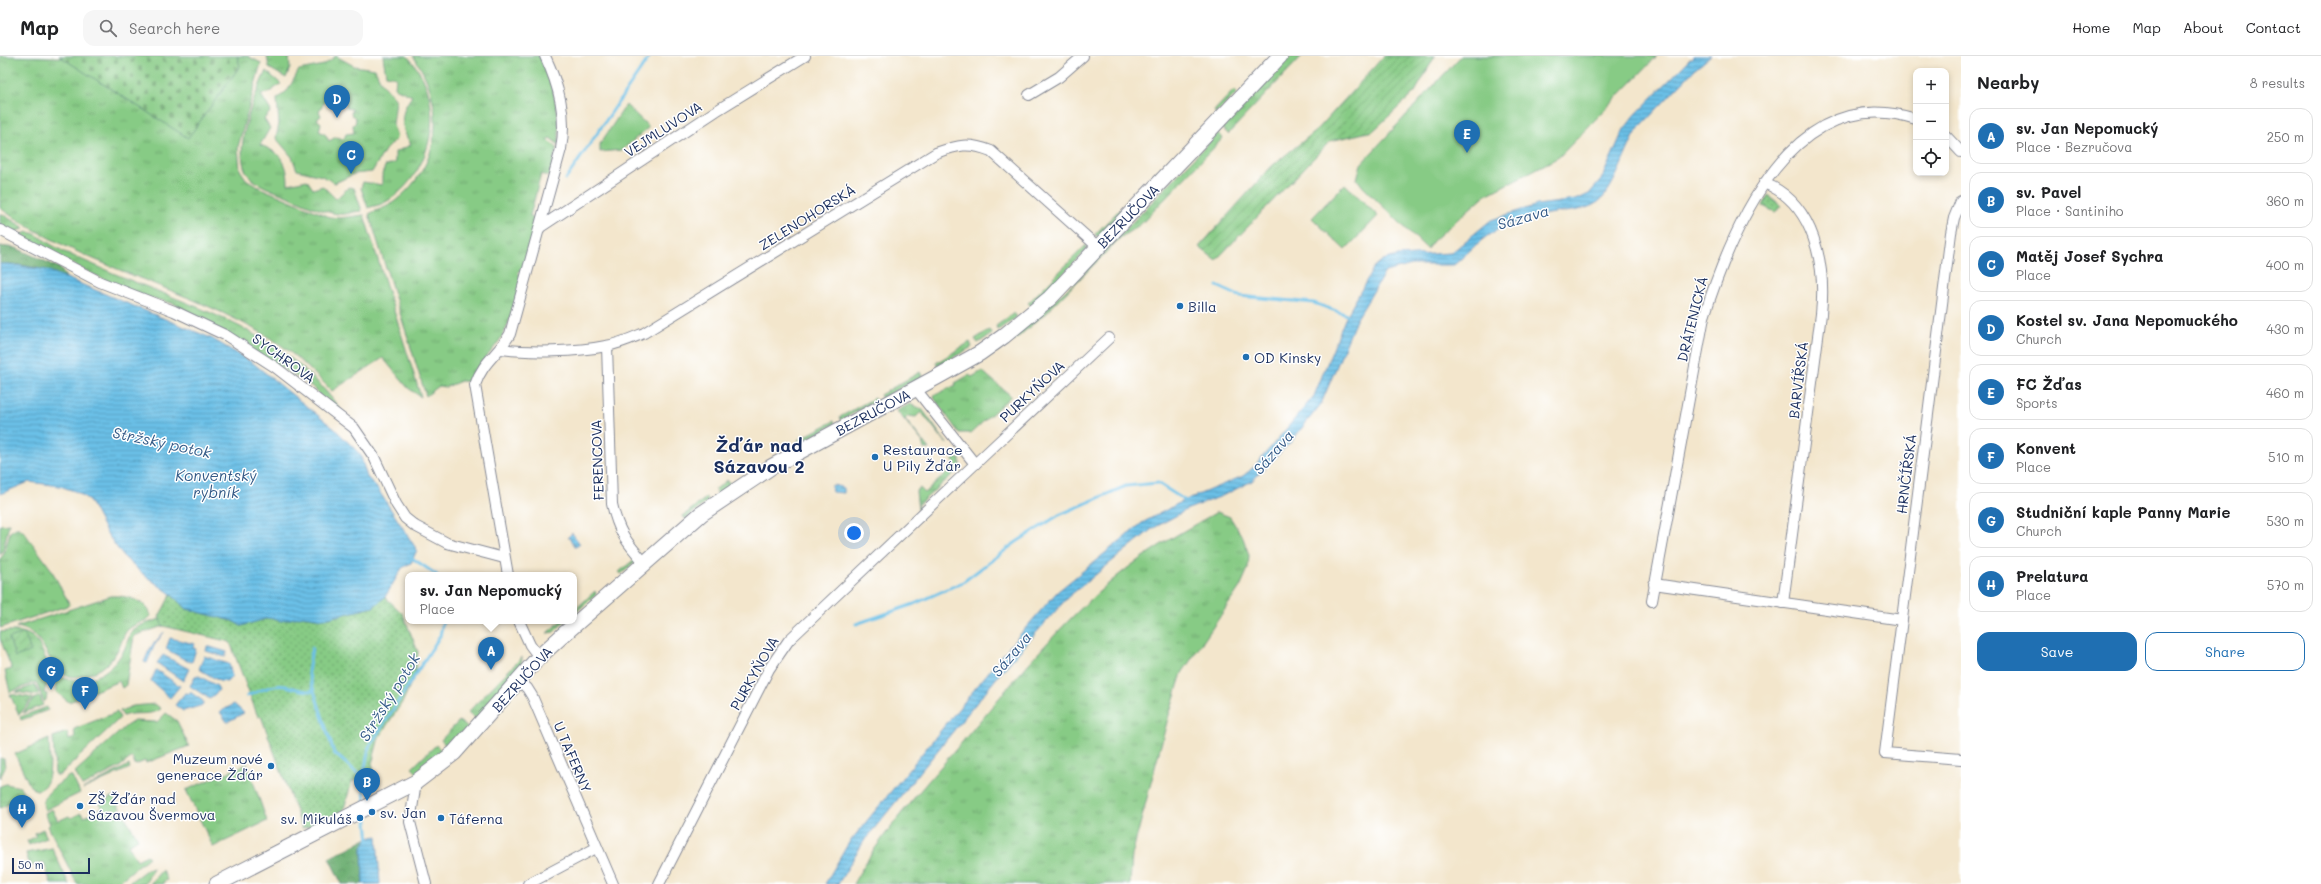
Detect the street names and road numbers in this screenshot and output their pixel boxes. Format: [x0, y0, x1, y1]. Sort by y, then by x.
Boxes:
street label: VEJMLUVOVA [620, 97, 706, 161]
street label: ZELENOHORSKÁ [755, 180, 859, 254]
street label: BEZRUČOVA [1093, 180, 1163, 252]
street label: DRÁTENICKÁ [1672, 274, 1712, 364]
street label: SYCHROVA [249, 329, 319, 387]
street label: BARVÍŘSKÁ [1784, 340, 1812, 420]
street label: PURKYŇOVA [995, 356, 1069, 426]
street label: BEZRUČOVA [832, 384, 914, 440]
street label: FERENCOVA [586, 419, 608, 501]
street label: HRNČÍŘSKÁ [1892, 433, 1920, 515]
street label: PURKYŇOVA [725, 633, 783, 713]
street label: BEZRUČOVA [488, 643, 556, 715]
street label: U TAFERNY [549, 718, 597, 796]

